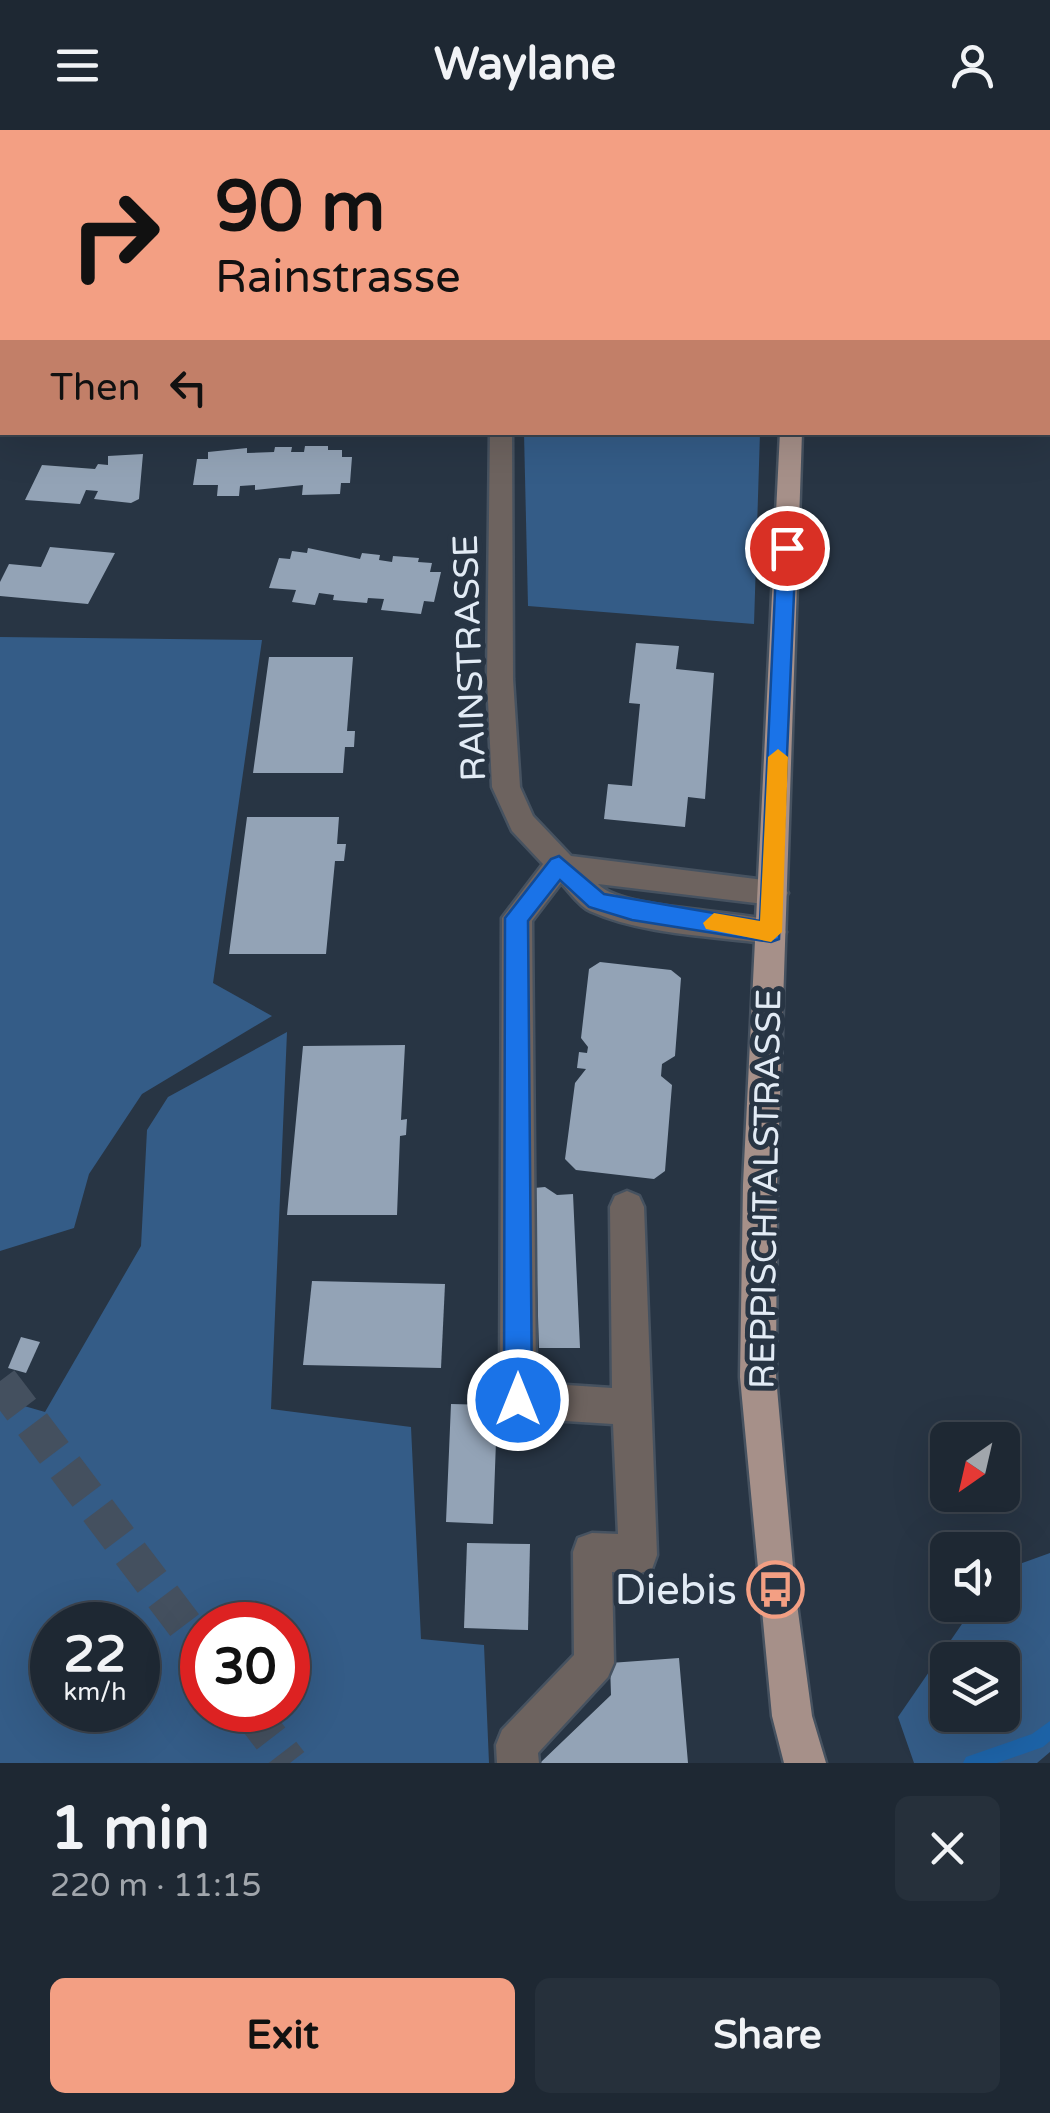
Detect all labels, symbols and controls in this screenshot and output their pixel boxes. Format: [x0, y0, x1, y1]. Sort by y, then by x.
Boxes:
icon: menu [50, 38, 105, 93]
text: Waylane [434, 38, 616, 92]
icon: person [945, 38, 1000, 93]
text: 90 m [215, 166, 385, 250]
icon: right [50, 170, 180, 300]
text: Rainstrasse [215, 251, 461, 305]
icon: left [161, 360, 216, 415]
text: Then [50, 365, 141, 411]
pin [745, 506, 830, 591]
icon: arrive [760, 521, 815, 576]
street label: RAINSTRASSE [445, 534, 495, 782]
street label: REPPISCHTALSTRASSE [742, 989, 790, 1389]
position arrow [466, 1348, 570, 1452]
north arrow [930, 1422, 1020, 1512]
map controls [930, 1422, 1020, 1732]
button: sound [930, 1532, 1020, 1622]
bus stop icon: Diebis [746, 1559, 806, 1619]
place label: Diebis [615, 1565, 737, 1616]
speed limit sign: 30 [180, 1602, 310, 1732]
text: 22 [64, 1625, 126, 1685]
button: layers [930, 1642, 1020, 1732]
text: km/h [64, 1677, 126, 1707]
text: 1 min [50, 1793, 210, 1865]
button: close [895, 1796, 1000, 1901]
text: 220 m · 11:15 [50, 1867, 262, 1905]
button: Exit [50, 1978, 515, 2093]
button: Share [535, 1978, 1000, 2093]

